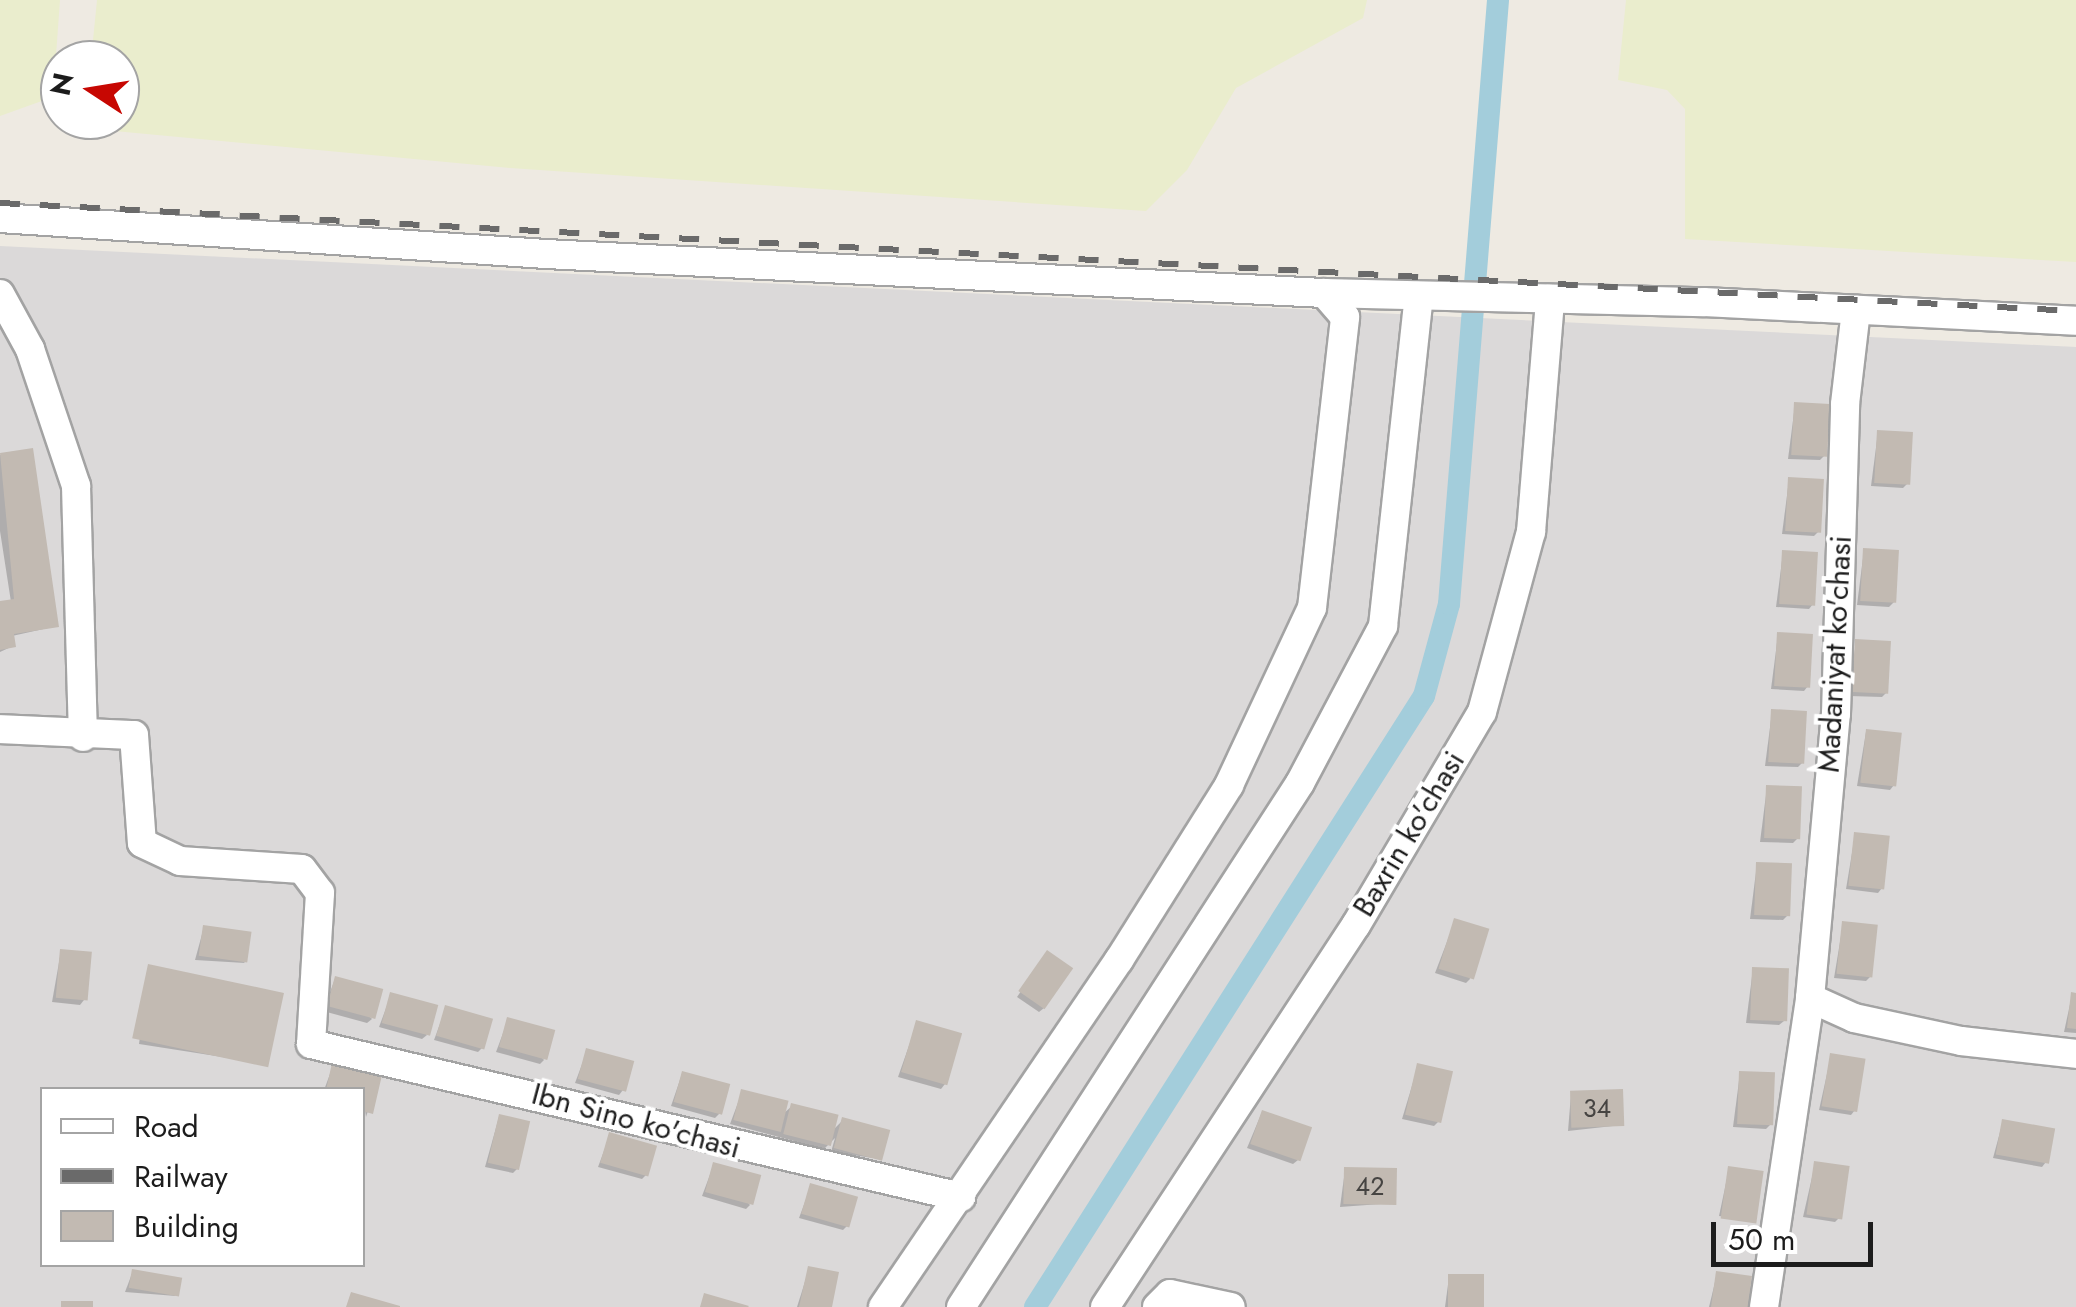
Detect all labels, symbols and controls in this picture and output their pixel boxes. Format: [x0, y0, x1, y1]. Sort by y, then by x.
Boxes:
north arrow [40, 40, 140, 140]
text: N [40, 69, 84, 99]
street label: Madaniyat ko'chasi [1811, 535, 1859, 773]
street label: Baxrin ko'chasi [1346, 745, 1472, 923]
street label: Ibn Sino ko'chasi [528, 1076, 744, 1166]
legend [40, 1087, 365, 1267]
house number: 34 [1583, 1093, 1611, 1123]
text: Road [134, 1105, 199, 1148]
text: Railway [134, 1155, 228, 1198]
house number: 42 [1356, 1171, 1384, 1201]
scale bar [1716, 1202, 1878, 1264]
text: Building [134, 1205, 239, 1248]
text: 50 m [1728, 1218, 1795, 1261]

